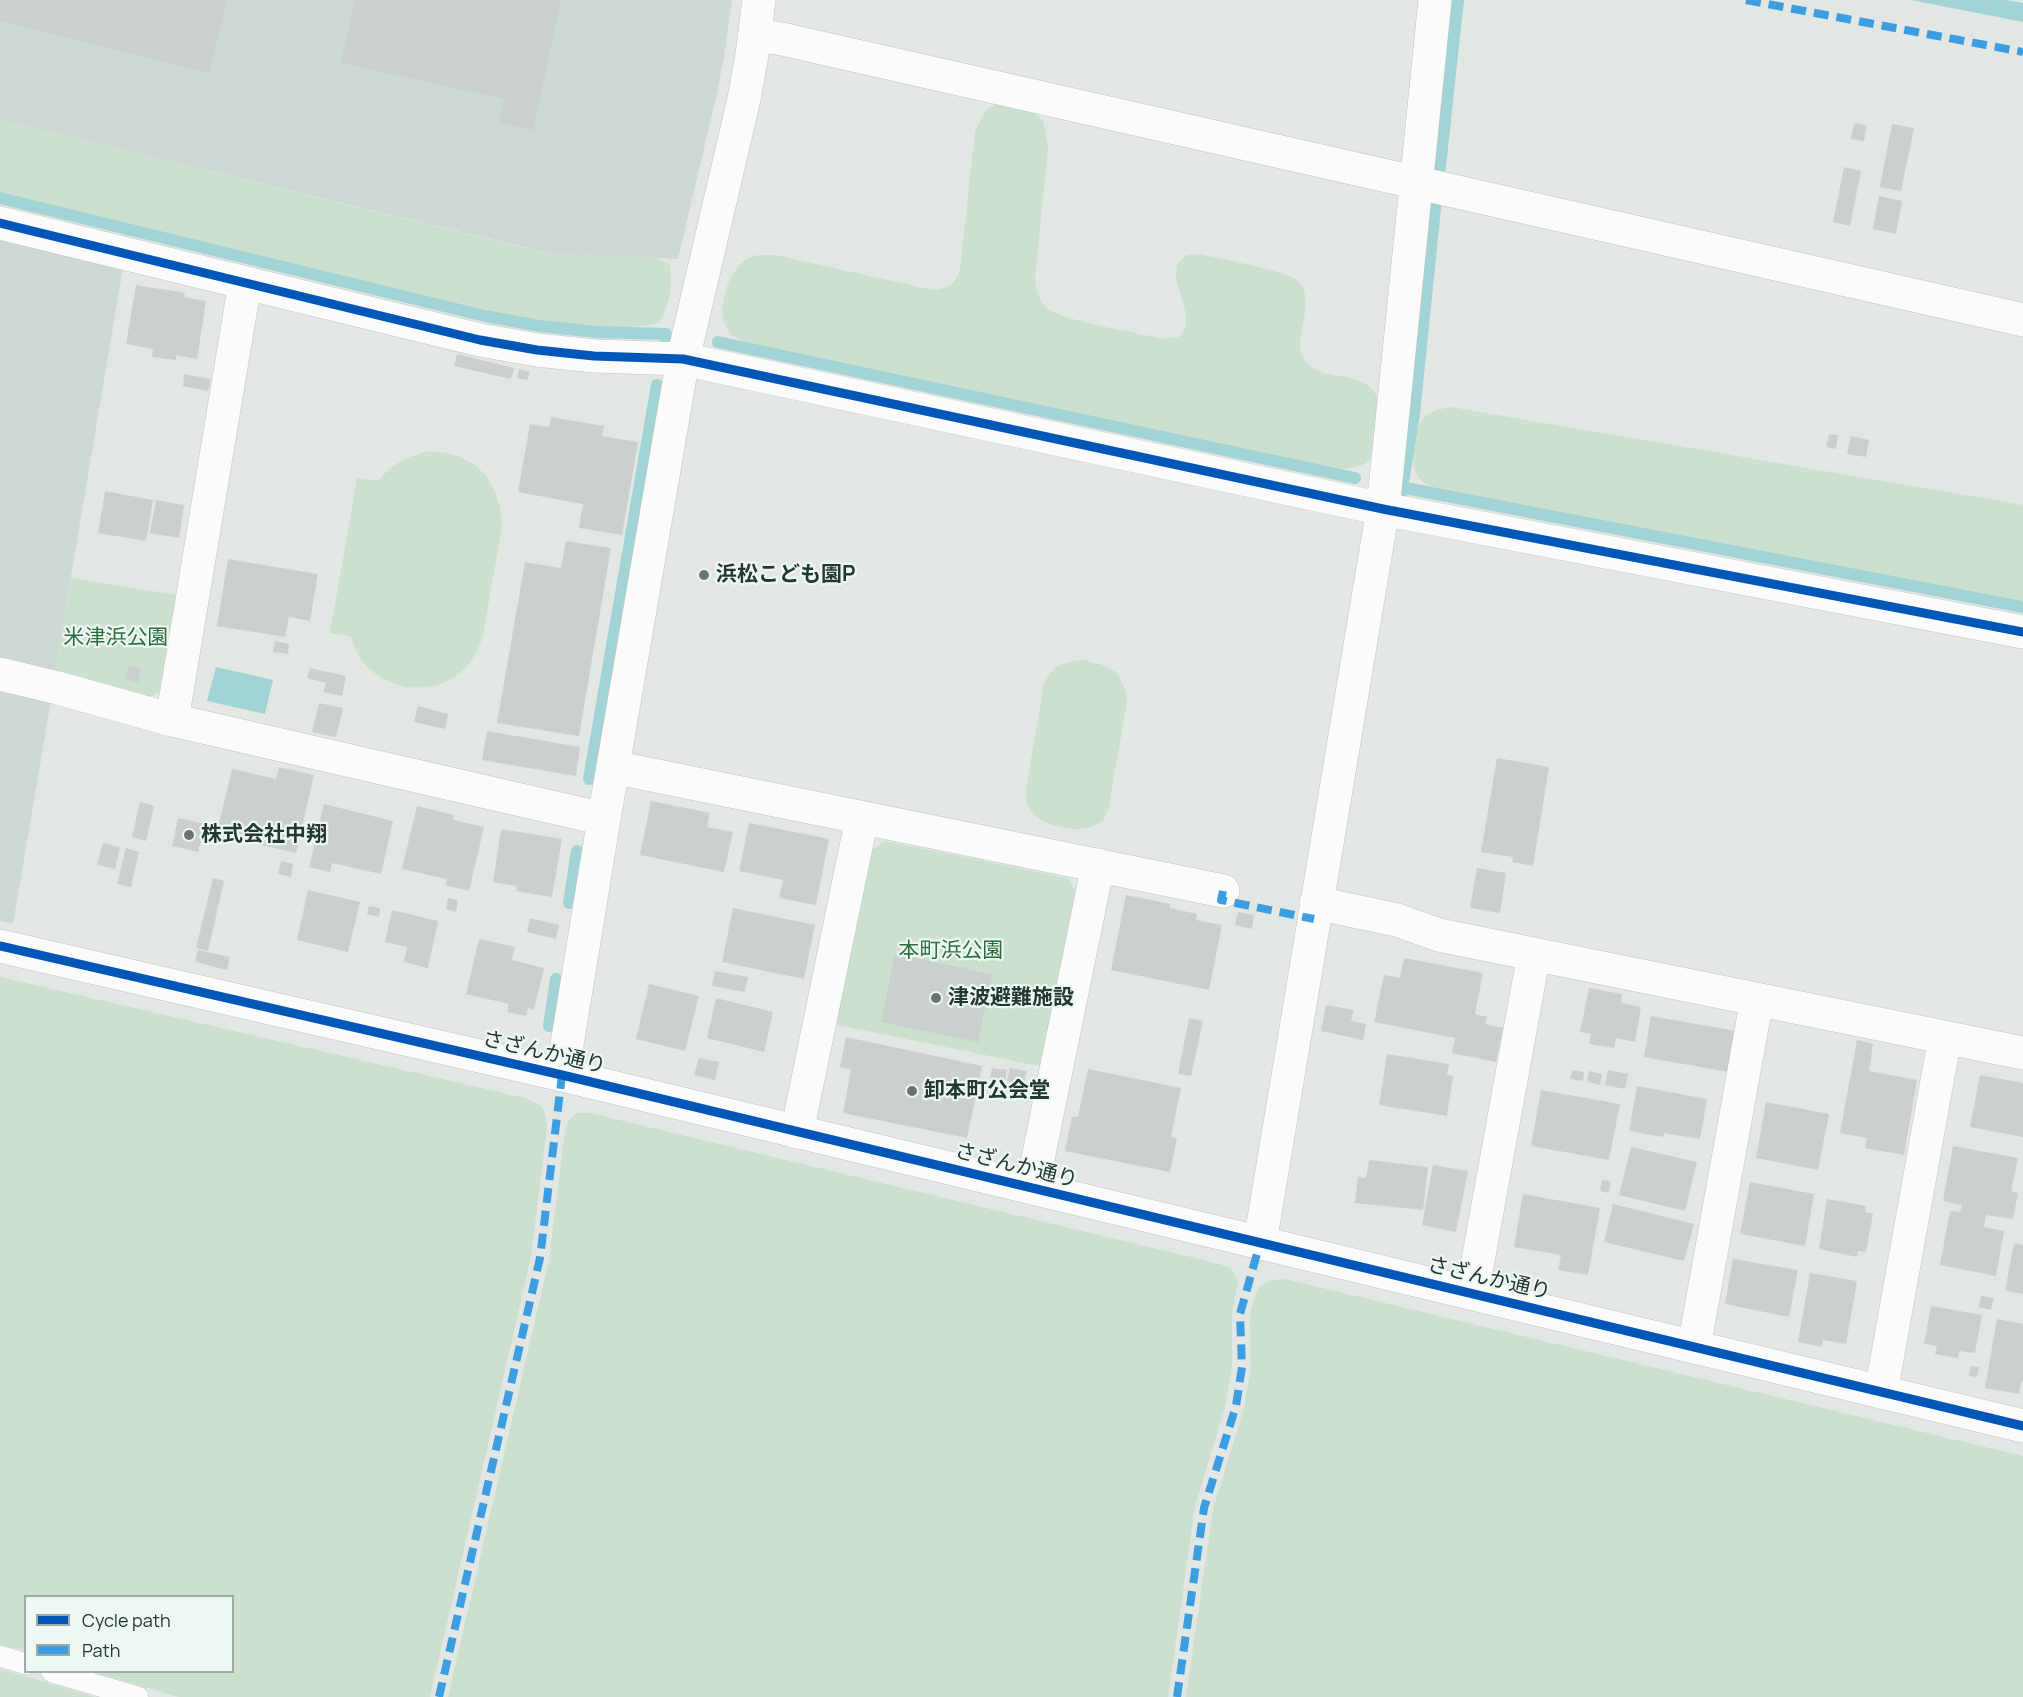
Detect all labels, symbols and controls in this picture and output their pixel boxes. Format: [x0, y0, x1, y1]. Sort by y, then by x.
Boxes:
place label: 浜松こども園P [716, 562, 855, 588]
marker: 浜松こども園P [697, 568, 711, 582]
park label: 米津浜公園 [64, 625, 168, 651]
place label: 株式会社中翔 [201, 822, 327, 848]
marker: 株式会社中翔 [182, 828, 196, 842]
park label: 本町浜公園 [899, 938, 1003, 964]
place label: 津波避難施設 [948, 985, 1074, 1011]
marker: 津波避難施設 [929, 991, 943, 1005]
street label: さざんか通り [480, 1027, 608, 1079]
place label: 卸本町公会堂 [924, 1078, 1050, 1104]
marker: 卸本町公会堂 [905, 1084, 919, 1098]
street label: さざんか通り [952, 1139, 1080, 1193]
street label: さざんか通り [1425, 1253, 1553, 1305]
legend [24, 1595, 234, 1673]
text: Cycle path [82, 1608, 171, 1632]
text: Path [82, 1638, 120, 1662]

